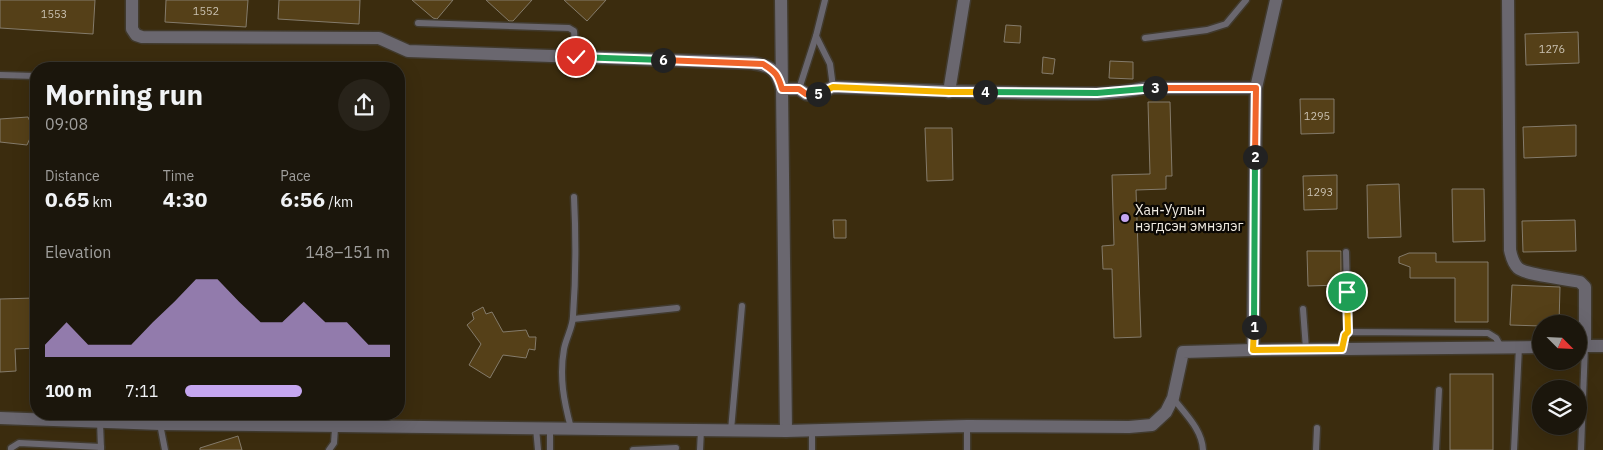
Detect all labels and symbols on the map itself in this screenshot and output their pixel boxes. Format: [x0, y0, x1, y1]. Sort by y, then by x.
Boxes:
house number: 1552 [193, 4, 219, 18]
house number: 1553 [41, 7, 67, 21]
pin [555, 36, 597, 78]
house number: 1276 [1539, 42, 1565, 56]
pin: 6 [650, 48, 676, 72]
pin: 3 [1142, 76, 1168, 100]
pin: 4 [972, 80, 998, 104]
pin: 5 [806, 82, 830, 106]
house number: 1295 [1304, 109, 1330, 123]
pin: 2 [1242, 144, 1268, 170]
house number: 1293 [1307, 185, 1333, 199]
place label: Хан-Уулын нэгдсэн эмнэлэг [1135, 201, 1244, 235]
marker: Хан-Уулын нэгдсэн эмнэлэг [1119, 212, 1131, 224]
pin [1326, 271, 1368, 313]
pin: 1 [1242, 314, 1266, 340]
north arrow [1532, 315, 1588, 370]

